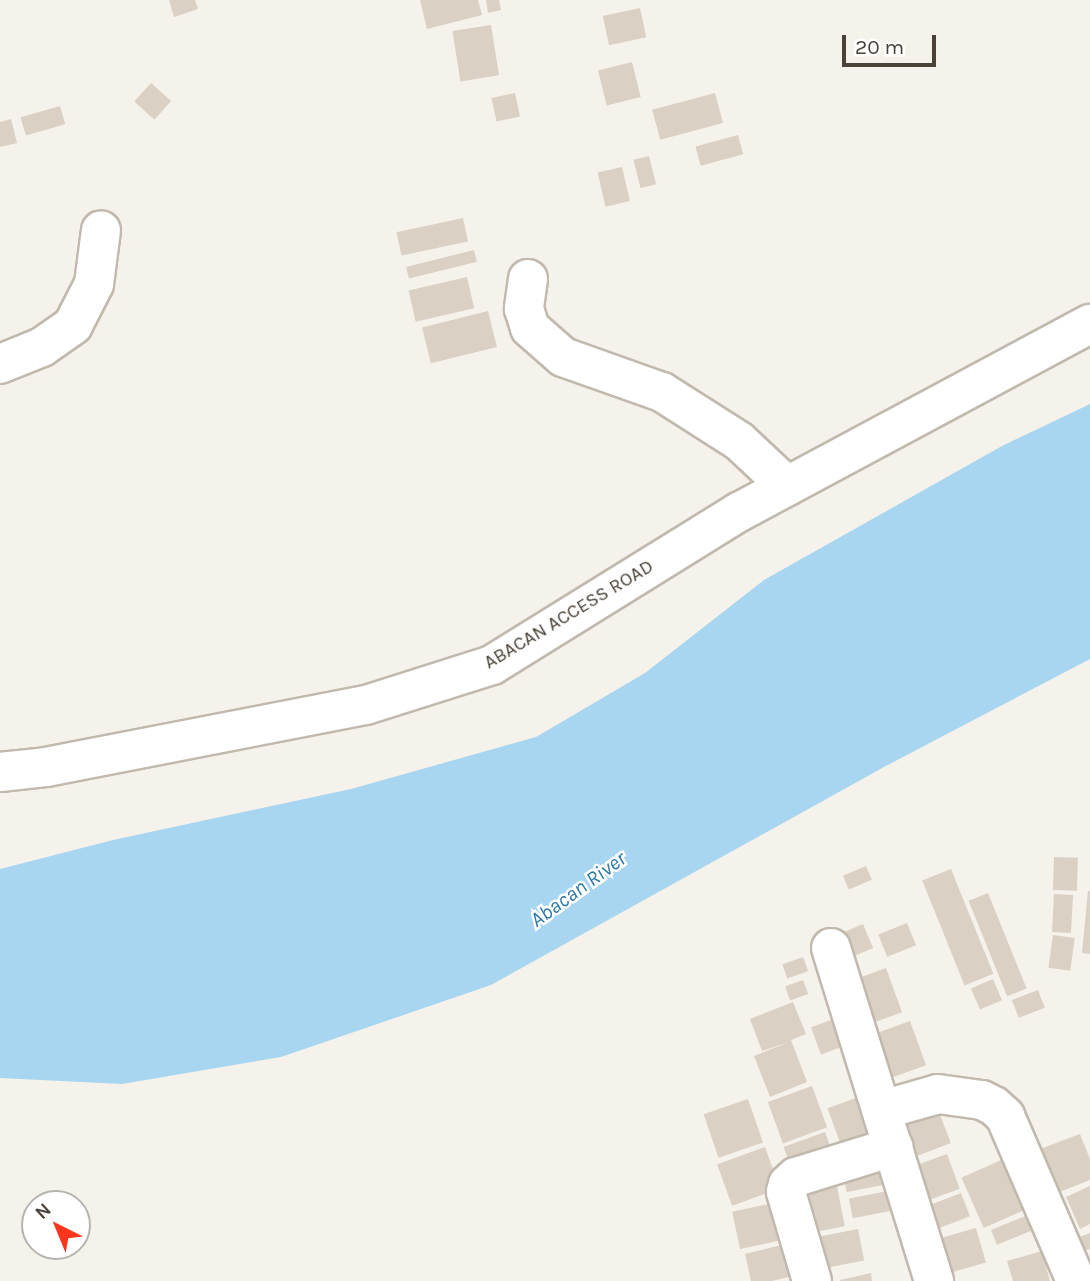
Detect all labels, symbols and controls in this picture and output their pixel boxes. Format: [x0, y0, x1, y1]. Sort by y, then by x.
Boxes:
scale bar [845, 21, 940, 65]
text: 20 m [855, 35, 904, 59]
street label: ABACAN ACCESS ROAD [480, 555, 658, 675]
water label: Abacan River [525, 846, 631, 932]
north arrow [21, 1190, 91, 1260]
text: N [31, 1198, 56, 1224]

